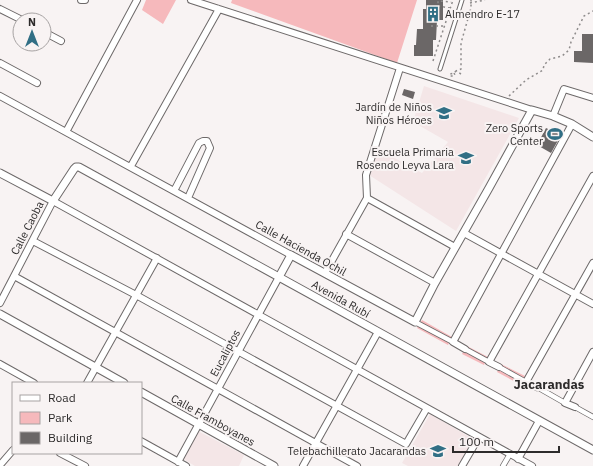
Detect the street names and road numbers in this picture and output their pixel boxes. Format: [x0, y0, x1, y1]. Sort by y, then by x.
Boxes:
street label: Calle Caoba [8, 199, 47, 257]
street label: Calle Hacienda Ochil [253, 217, 349, 279]
street label: Avenida Rubí [309, 277, 373, 321]
street label: Eucaliptos [207, 327, 243, 379]
street label: Calle Framboyanes [168, 391, 258, 449]

